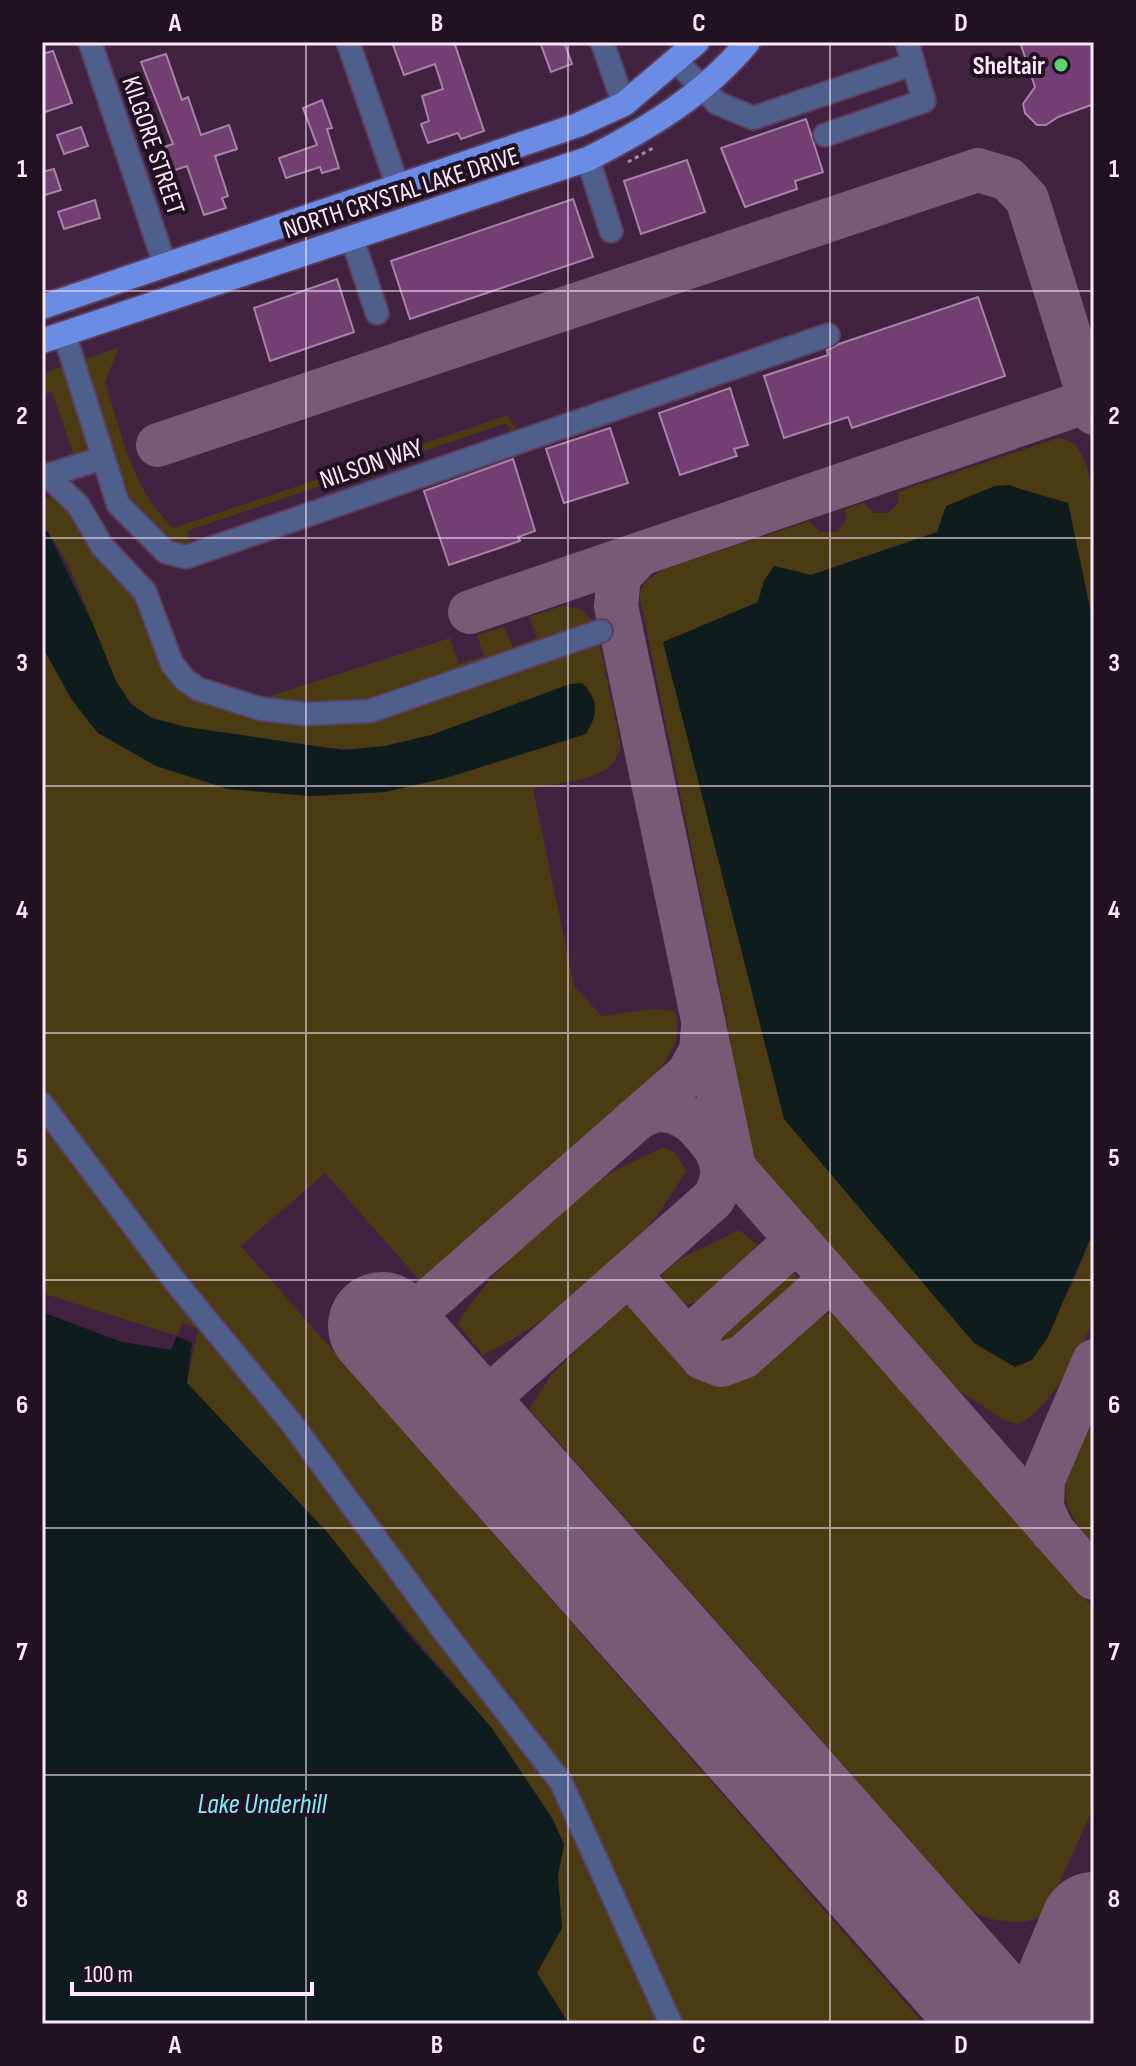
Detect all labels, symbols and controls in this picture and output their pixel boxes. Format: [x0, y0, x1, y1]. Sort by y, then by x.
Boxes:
text: A [168, 8, 182, 39]
text: B [431, 8, 443, 39]
text: C [692, 8, 706, 39]
text: D [954, 8, 968, 39]
place label: Sheltair [973, 51, 1045, 82]
marker: Sheltair [1052, 56, 1070, 74]
street label: KILGORE STREET [114, 72, 191, 219]
street label: NORTH CRYSTAL LAKE DRIVE [280, 141, 523, 246]
text: 1 [17, 154, 27, 185]
text: 1 [1109, 154, 1119, 185]
text: 2 [16, 401, 28, 432]
text: 2 [1108, 401, 1120, 432]
street label: NILSON WAY [316, 432, 427, 496]
text: 3 [16, 648, 28, 679]
text: 3 [1108, 648, 1120, 679]
text: 4 [16, 895, 28, 926]
text: 4 [1108, 895, 1120, 926]
text: 5 [16, 1143, 28, 1174]
text: 5 [1108, 1143, 1120, 1174]
text: 6 [16, 1390, 28, 1421]
text: 6 [1108, 1390, 1120, 1421]
text: 7 [16, 1637, 28, 1668]
text: 7 [1108, 1637, 1120, 1668]
water label: Lake Underhill [197, 1788, 327, 1821]
text: 8 [16, 1884, 28, 1915]
text: 8 [1108, 1884, 1120, 1915]
scale bar [72, 1946, 312, 1996]
text: 100 m [84, 1960, 133, 1989]
text: A [168, 2030, 182, 2061]
text: B [431, 2030, 443, 2061]
text: C [692, 2030, 706, 2061]
text: D [954, 2030, 968, 2061]

